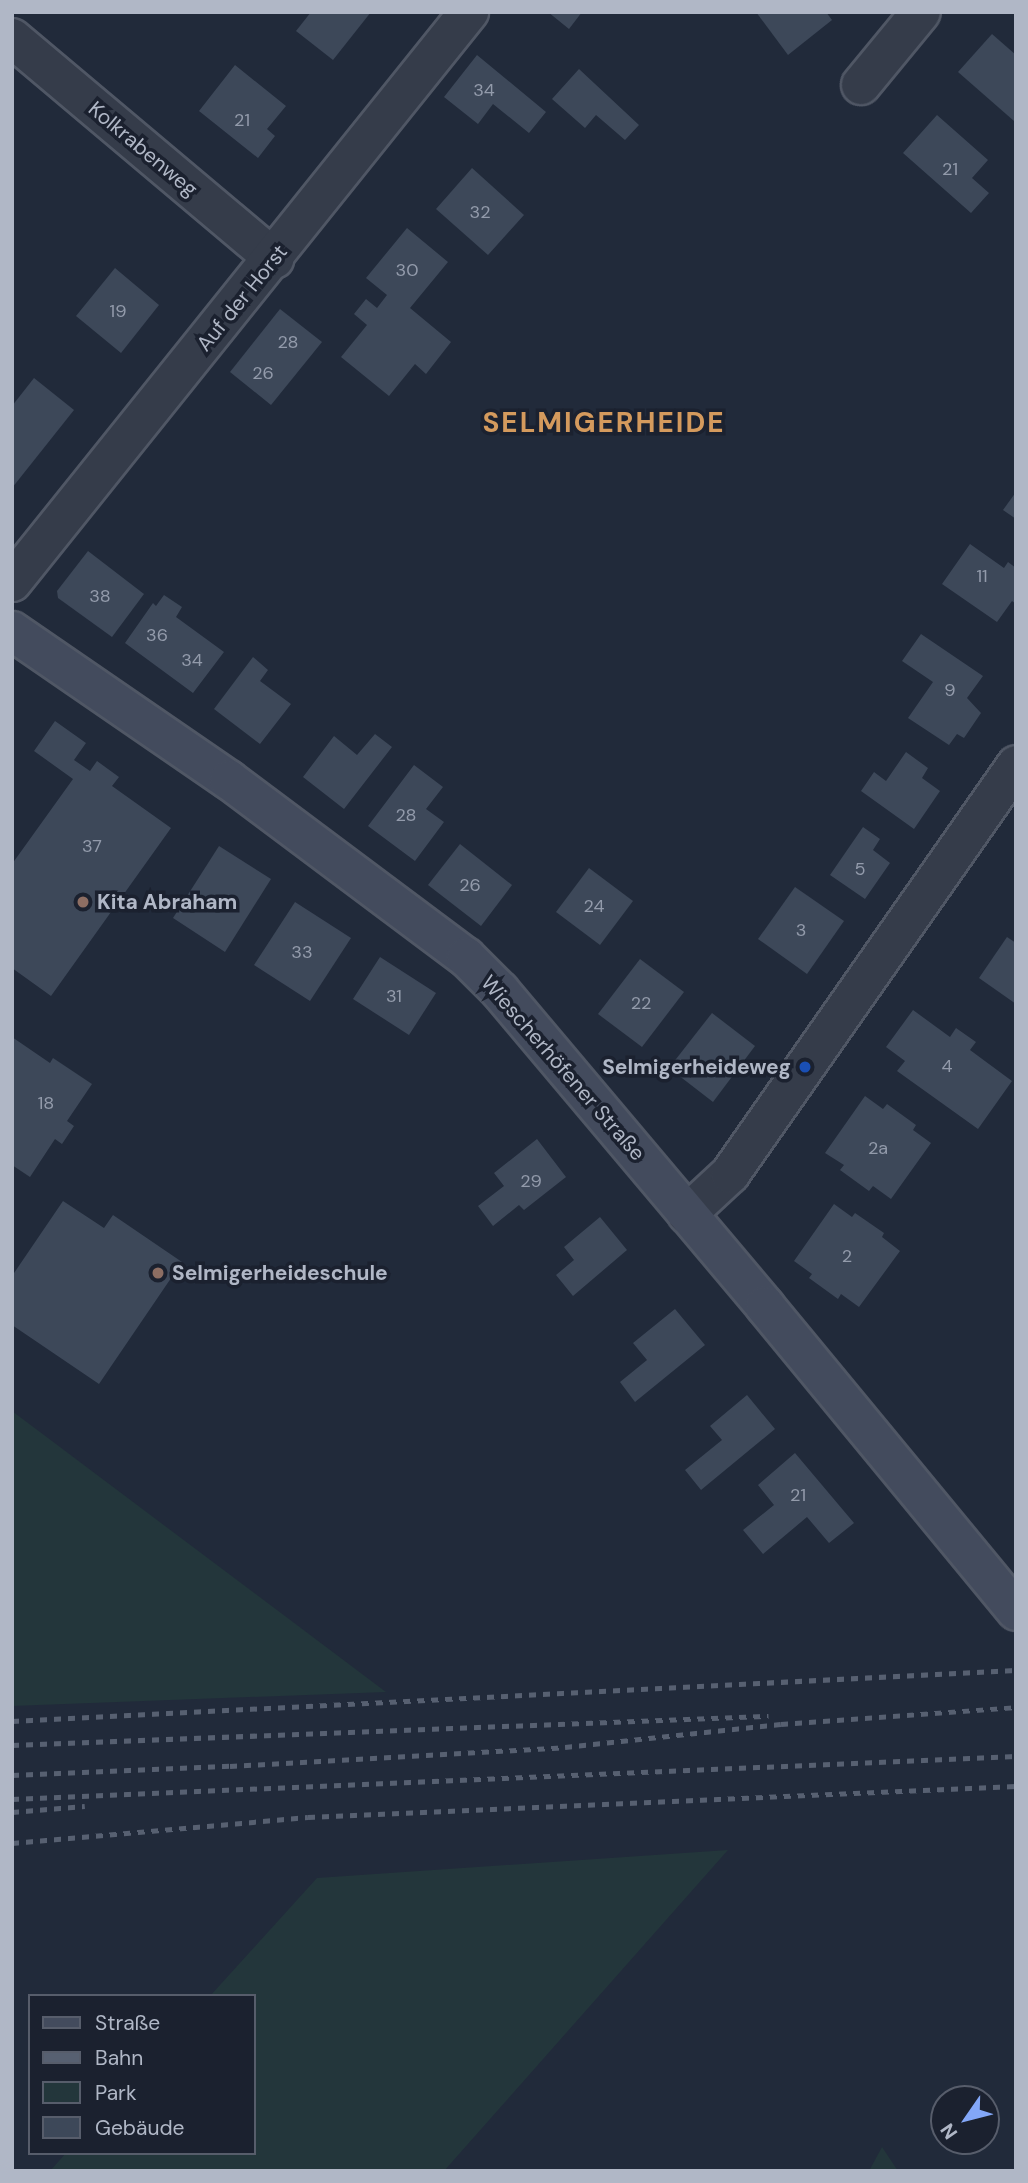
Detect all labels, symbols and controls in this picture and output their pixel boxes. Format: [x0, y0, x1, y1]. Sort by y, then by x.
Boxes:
house number: 34 [473, 79, 495, 101]
street label: Kolkrabenweg [83, 96, 203, 202]
house number: 21 [234, 109, 250, 131]
house number: 21 [942, 158, 958, 180]
house number: 32 [469, 201, 491, 223]
street label: Auf der Horst [191, 240, 293, 356]
house number: 30 [396, 259, 418, 281]
house number: 19 [110, 300, 126, 322]
house number: 28 [277, 331, 299, 353]
house number: 26 [252, 362, 274, 384]
district label: SELMIGERHEIDE [484, 406, 724, 440]
house number: 11 [976, 565, 988, 587]
house number: 38 [89, 585, 111, 607]
house number: 36 [146, 624, 168, 646]
house number: 34 [181, 649, 203, 671]
house number: 9 [944, 679, 956, 701]
house number: 28 [395, 804, 417, 826]
house number: 37 [82, 835, 102, 857]
house number: 5 [855, 858, 865, 880]
house number: 26 [459, 874, 481, 896]
place label: Kita Abraham [97, 889, 237, 915]
marker: Kita Abraham [75, 894, 91, 910]
house number: 24 [584, 895, 604, 917]
house number: 3 [796, 919, 806, 941]
house number: 33 [291, 941, 313, 963]
street label: Wiescherhöfener Straße [476, 970, 650, 1166]
house number: 31 [386, 985, 402, 1007]
house number: 22 [631, 992, 651, 1014]
place label: Selmigerheideweg [602, 1054, 791, 1080]
house number: 4 [942, 1055, 952, 1077]
marker: Selmigerheideweg [797, 1059, 813, 1075]
house number: 18 [38, 1092, 54, 1114]
house number: 2a [868, 1137, 888, 1159]
house number: 29 [520, 1170, 542, 1192]
house number: 2 [842, 1245, 852, 1267]
place label: Selmigerheideschule [172, 1260, 388, 1286]
marker: Selmigerheideschule [150, 1265, 166, 1281]
house number: 21 [790, 1484, 806, 1506]
legend [28, 1994, 256, 2155]
text: Straße [95, 2009, 160, 2037]
text: Bahn [95, 2044, 143, 2072]
text: Park [95, 2079, 136, 2107]
north arrow [930, 2085, 1000, 2155]
text: Gebäude [95, 2114, 185, 2142]
text: N [935, 2118, 963, 2144]

